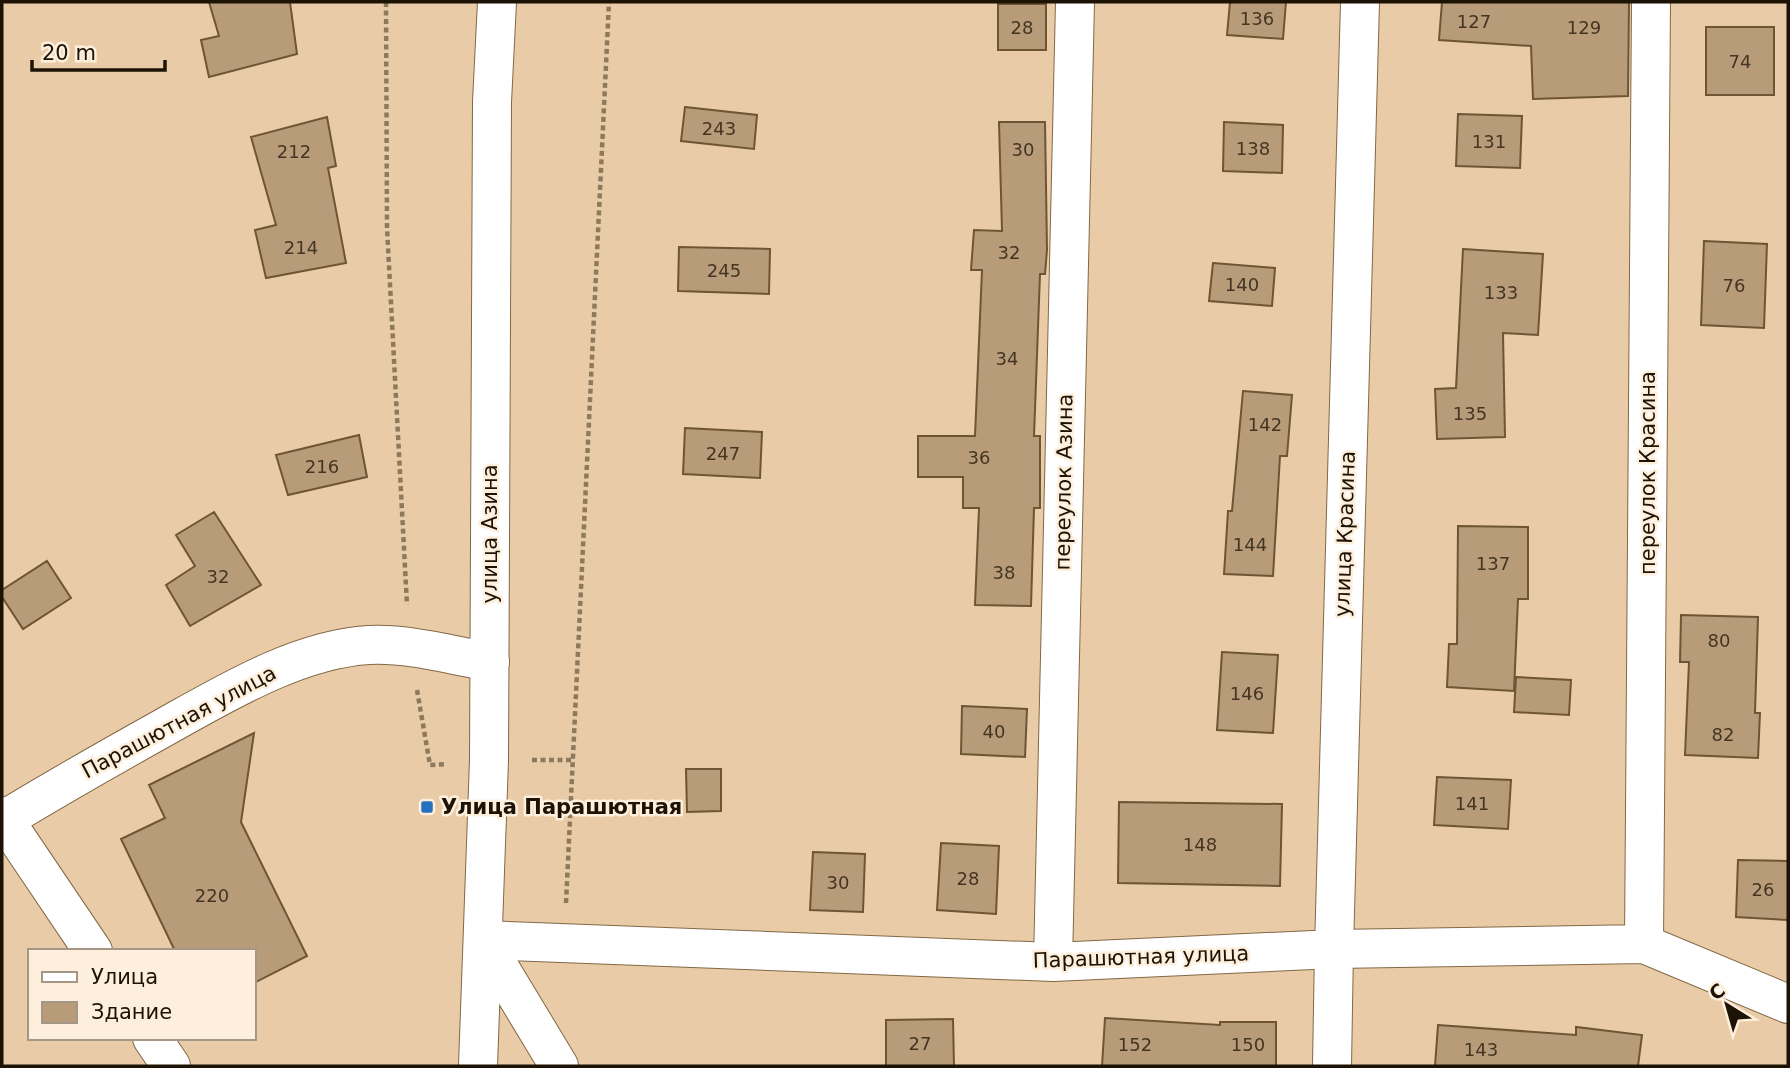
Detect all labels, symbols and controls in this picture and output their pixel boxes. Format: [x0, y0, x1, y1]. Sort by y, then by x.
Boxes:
house number: 136 [1240, 8, 1274, 29]
house number: 127 [1457, 11, 1491, 32]
house number: 28 [1011, 17, 1033, 38]
house number: 129 [1567, 17, 1601, 38]
scale bar [32, 28, 164, 72]
text: 20 m [42, 41, 96, 65]
house number: 74 [1729, 51, 1751, 72]
house number: 243 [702, 118, 736, 139]
house number: 131 [1472, 131, 1506, 152]
house number: 138 [1236, 138, 1270, 159]
house number: 30 [1012, 139, 1034, 160]
house number: 212 [277, 141, 311, 162]
house number: 214 [284, 237, 318, 258]
house number: 32 [998, 242, 1020, 263]
house number: 245 [707, 260, 741, 281]
house number: 140 [1225, 274, 1259, 295]
house number: 76 [1723, 275, 1745, 296]
house number: 133 [1484, 282, 1518, 303]
house number: 34 [996, 348, 1018, 369]
street label: переулок Красина [1636, 371, 1660, 575]
street label: переулок Азина [1050, 393, 1078, 571]
house number: 135 [1453, 403, 1487, 424]
house number: 142 [1248, 414, 1282, 435]
house number: 247 [706, 443, 740, 464]
house number: 36 [968, 447, 990, 468]
street label: улица Красина [1330, 451, 1360, 617]
house number: 216 [305, 456, 339, 477]
street label: улица Азина [478, 464, 502, 604]
house number: 144 [1233, 534, 1267, 555]
house number: 137 [1476, 553, 1510, 574]
house number: 38 [993, 562, 1015, 583]
house number: 32 [207, 566, 229, 587]
house number: 80 [1708, 630, 1730, 651]
street label: Парашютная улица [78, 661, 280, 783]
house number: 146 [1230, 683, 1264, 704]
house number: 40 [983, 721, 1005, 742]
house number: 82 [1712, 724, 1734, 745]
house number: 141 [1455, 793, 1489, 814]
place label: Улица Парашютная [441, 795, 682, 819]
marker: Улица Парашютная [419, 799, 435, 815]
house number: 148 [1183, 834, 1217, 855]
house number: 28 [957, 868, 979, 889]
house number: 30 [827, 872, 849, 893]
house number: 26 [1752, 879, 1774, 900]
house number: 220 [195, 885, 229, 906]
street label: Парашютная улица [1032, 941, 1250, 973]
legend [28, 949, 256, 1040]
text: Улица [91, 965, 158, 989]
north arrow [1692, 970, 1762, 1040]
text: С [1705, 978, 1729, 1004]
text: Здание [91, 1000, 172, 1024]
house number: 27 [909, 1033, 931, 1054]
house number: 152 [1118, 1034, 1152, 1055]
house number: 150 [1231, 1034, 1265, 1055]
house number: 143 [1464, 1039, 1498, 1060]

